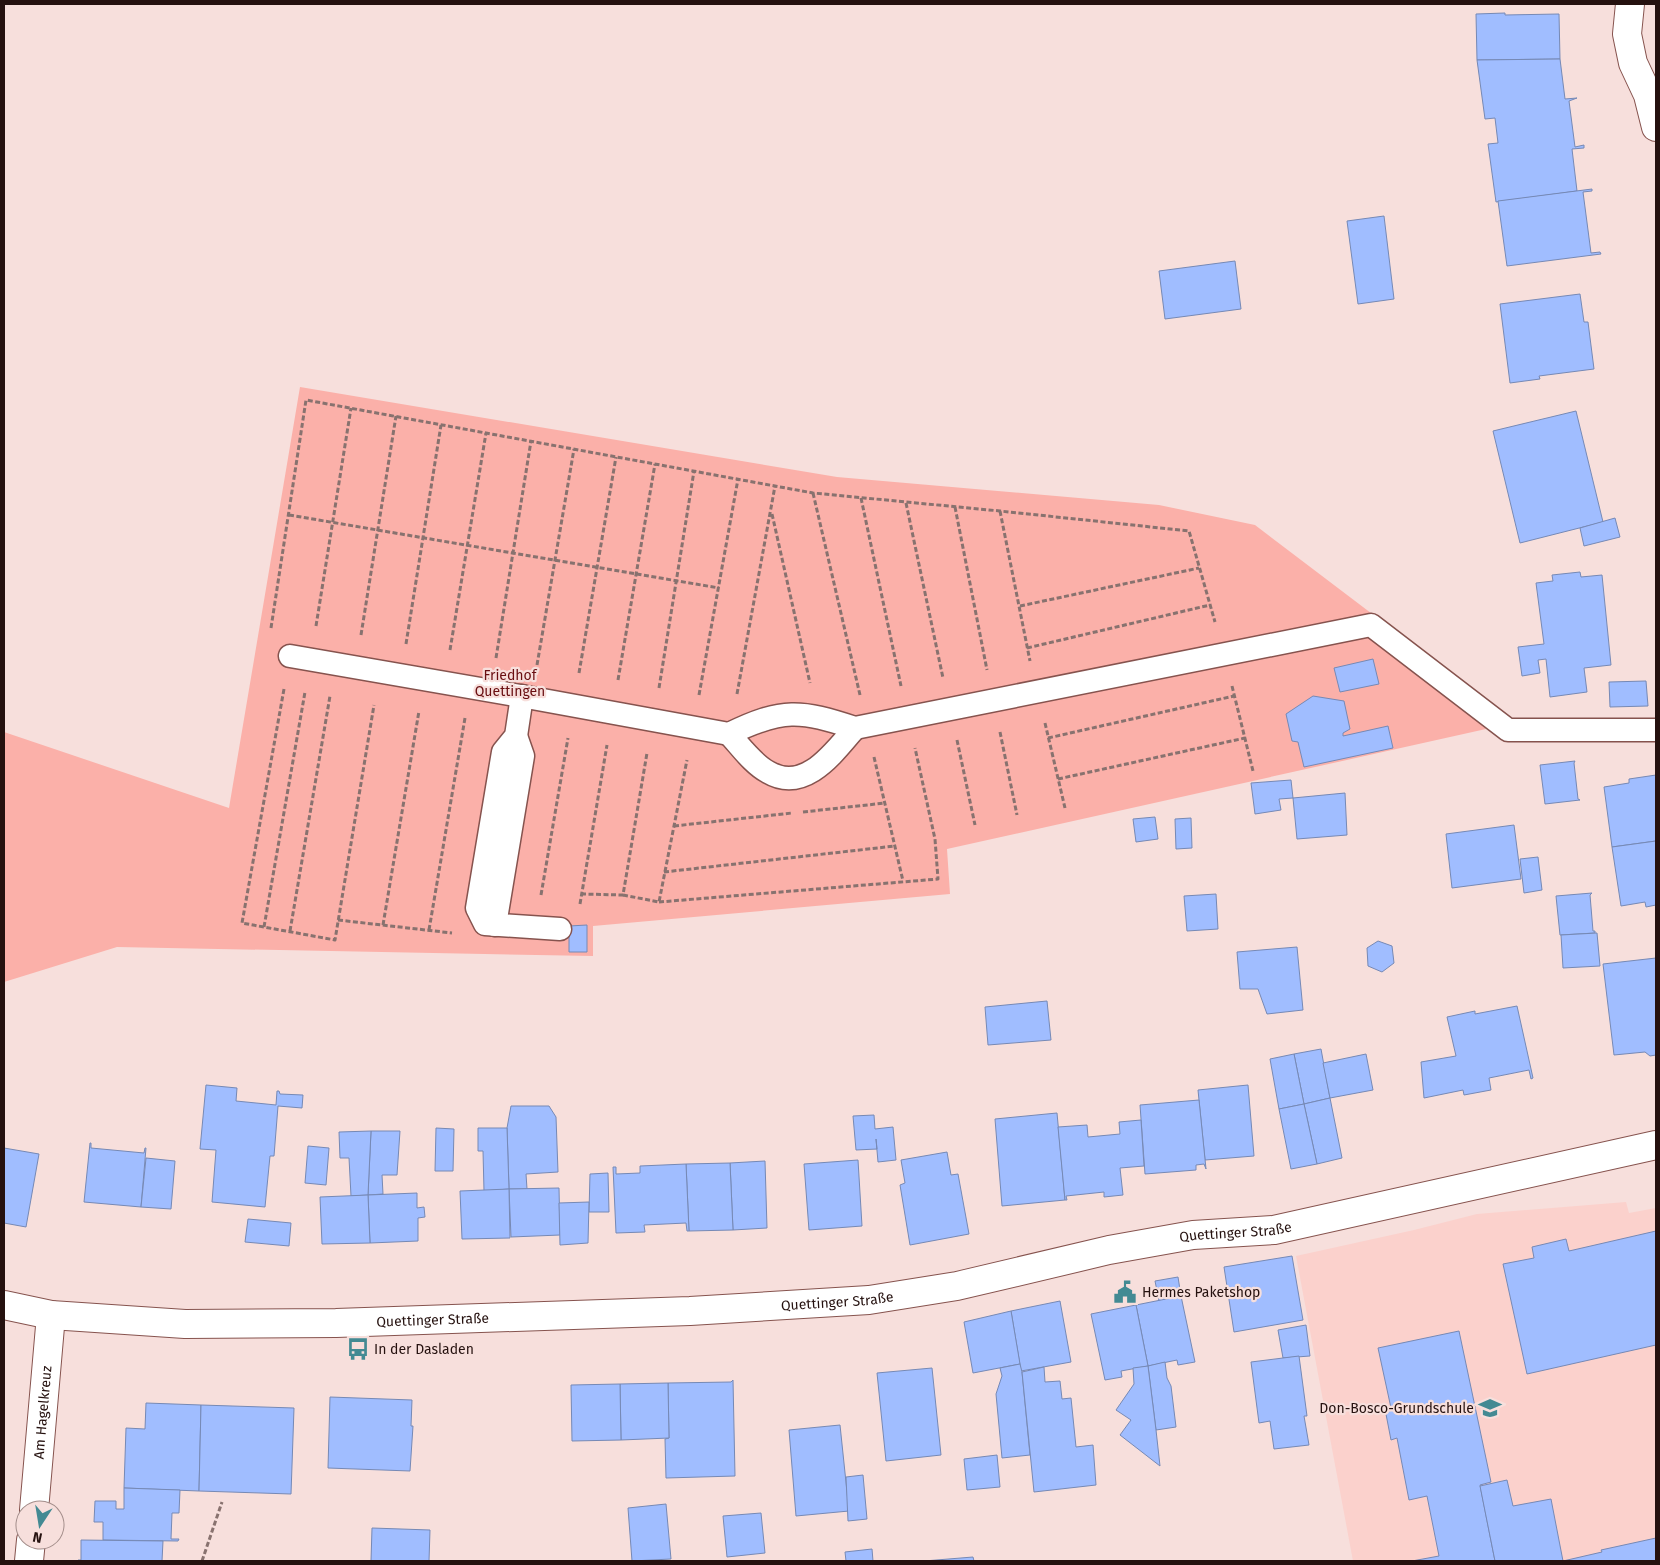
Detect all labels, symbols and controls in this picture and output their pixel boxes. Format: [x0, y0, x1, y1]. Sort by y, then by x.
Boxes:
park label: Friedhof Quettingen [475, 667, 545, 700]
street label: Quettinger Straße [1178, 1218, 1293, 1246]
public building icon: Hermes Paketshop [1112, 1279, 1138, 1305]
place label: Hermes Paketshop [1142, 1284, 1260, 1301]
street label: Quettinger Straße [780, 1288, 895, 1314]
street label: Quettinger Straße [376, 1309, 489, 1330]
bus stop icon: In der Dasladen [345, 1336, 371, 1362]
place label: In der Dasladen [374, 1341, 474, 1358]
street label: Am Hagelkreuz [30, 1365, 55, 1460]
school or university icon: Don-Bosco-Grundschule [1477, 1395, 1503, 1421]
place label: Don-Bosco-Grundschule [1319, 1400, 1474, 1417]
north arrow [15, 1500, 65, 1550]
text: N [31, 1528, 44, 1547]

